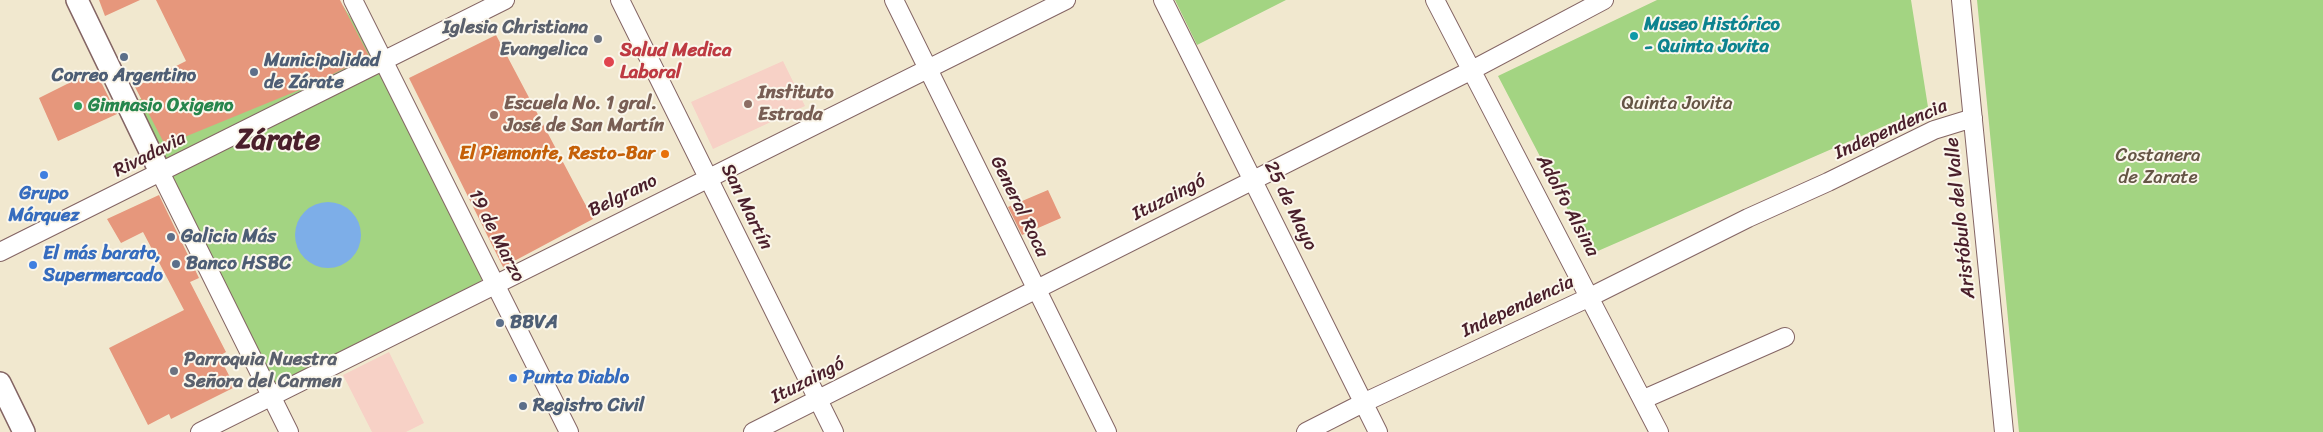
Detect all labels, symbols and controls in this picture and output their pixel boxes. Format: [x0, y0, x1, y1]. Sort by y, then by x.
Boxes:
place label: Museo Histórico - Quinta Jovita [1644, 14, 1780, 58]
place label: Iglesia Christiana Evangelica [443, 17, 588, 61]
marker: Museo Histórico - Quinta Jovita [1628, 30, 1640, 42]
marker: Iglesia Christiana Evangelica [592, 33, 604, 45]
place label: Salud Medica Laboral [620, 40, 732, 84]
place label: Municipalidad de Zárate [264, 50, 380, 94]
marker: Correo Argentino [118, 51, 130, 63]
marker: Salud Medica Laboral [602, 55, 616, 69]
place label: Correo Argentino [52, 65, 196, 87]
marker: Municipalidad de Zárate [248, 66, 260, 78]
place label: Instituto Estrada [758, 82, 834, 126]
place label: Escuela No. 1 gral. José de San Martín [504, 93, 664, 137]
park label: Quinta Jovita [1621, 93, 1733, 115]
place label: Gimnasio Oxigeno [88, 95, 233, 117]
street label: Independencia [1831, 95, 1951, 165]
marker: Instituto Estrada [742, 98, 754, 110]
marker: Gimnasio Oxigeno [72, 100, 84, 112]
marker: Escuela No. 1 gral. José de San Martín [488, 109, 500, 121]
district label: Zárate [236, 125, 320, 159]
street label: Rivadavia [110, 127, 190, 183]
street label: Aristóbulo del Valle [1941, 136, 1981, 300]
place label: El Piemonte, Resto-Bar [460, 143, 655, 165]
park label: Costanera de Zarate [2116, 145, 2200, 189]
marker: El Piemonte, Resto-Bar [659, 148, 671, 160]
street label: Adolfo Alsina [1531, 151, 1603, 261]
street label: General Roca [985, 153, 1053, 261]
street label: 25 de Mayo [1259, 158, 1321, 254]
street label: San Martín [715, 160, 777, 254]
marker: Grupo Márquez [38, 169, 50, 181]
street label: Belgrano [585, 170, 661, 222]
street label: Ituzaingó [1128, 170, 1210, 226]
place label: Grupo Márquez [8, 183, 80, 227]
street label: 19 de Marzo [463, 186, 529, 286]
place label: Galicia Más [181, 226, 276, 248]
marker: Galicia Más [165, 231, 177, 243]
place label: El más barato, Supermercado [43, 243, 163, 287]
place label: Banco HSBC [186, 253, 291, 275]
marker: Banco HSBC [170, 258, 182, 270]
marker: El más barato, Supermercado [27, 259, 39, 271]
street label: Independencia [1458, 271, 1578, 343]
place label: BBVA [510, 312, 558, 334]
marker: BBVA [494, 317, 506, 329]
place label: Parroquia Nuestra Señora del Carmen [184, 349, 342, 393]
street label: Ituzaingó [767, 353, 849, 409]
marker: Parroquia Nuestra Señora del Carmen [168, 365, 180, 377]
place label: Punta Diablo [523, 367, 629, 389]
marker: Punta Diablo [507, 372, 519, 384]
place label: Registro Civil [533, 395, 644, 417]
marker: Registro Civil [517, 400, 529, 412]

